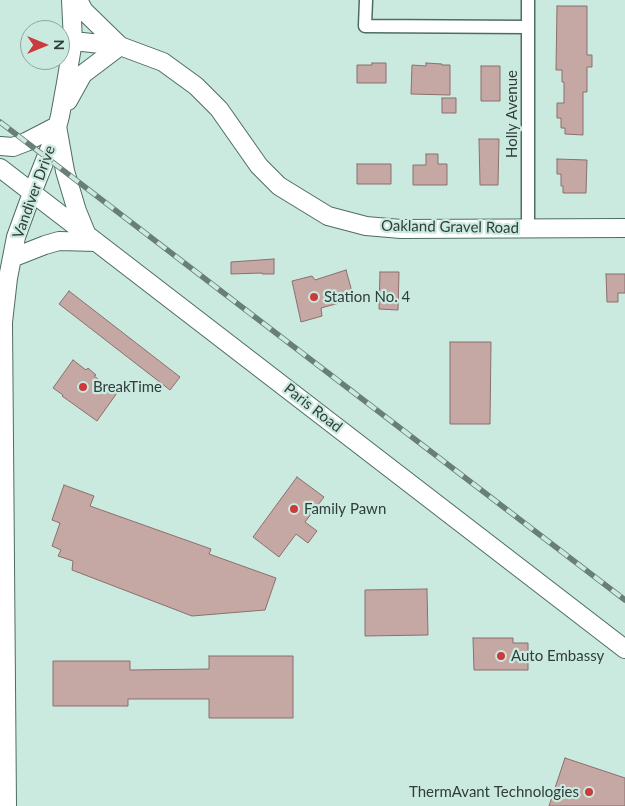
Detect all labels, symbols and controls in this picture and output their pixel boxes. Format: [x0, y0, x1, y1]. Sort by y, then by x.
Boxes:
north arrow [20, 20, 70, 70]
text: N [51, 40, 68, 50]
street label: Holly Avenue [503, 70, 521, 158]
street label: Vandiver Drive [9, 143, 59, 241]
street label: Oakland Gravel Road [381, 217, 519, 237]
place label: Station No. 4 [324, 288, 410, 306]
marker: Station No. 4 [308, 291, 320, 303]
place label: BreakTime [93, 378, 162, 396]
street label: Paris Road [280, 380, 346, 436]
marker: BreakTime [77, 381, 89, 393]
place label: Family Pawn [304, 500, 386, 518]
marker: Family Pawn [288, 503, 300, 515]
place label: Auto Embassy [511, 647, 604, 665]
marker: Auto Embassy [495, 650, 507, 662]
place label: ThermAvant Technologies [409, 783, 579, 801]
marker: ThermAvant Technologies [583, 786, 595, 798]

